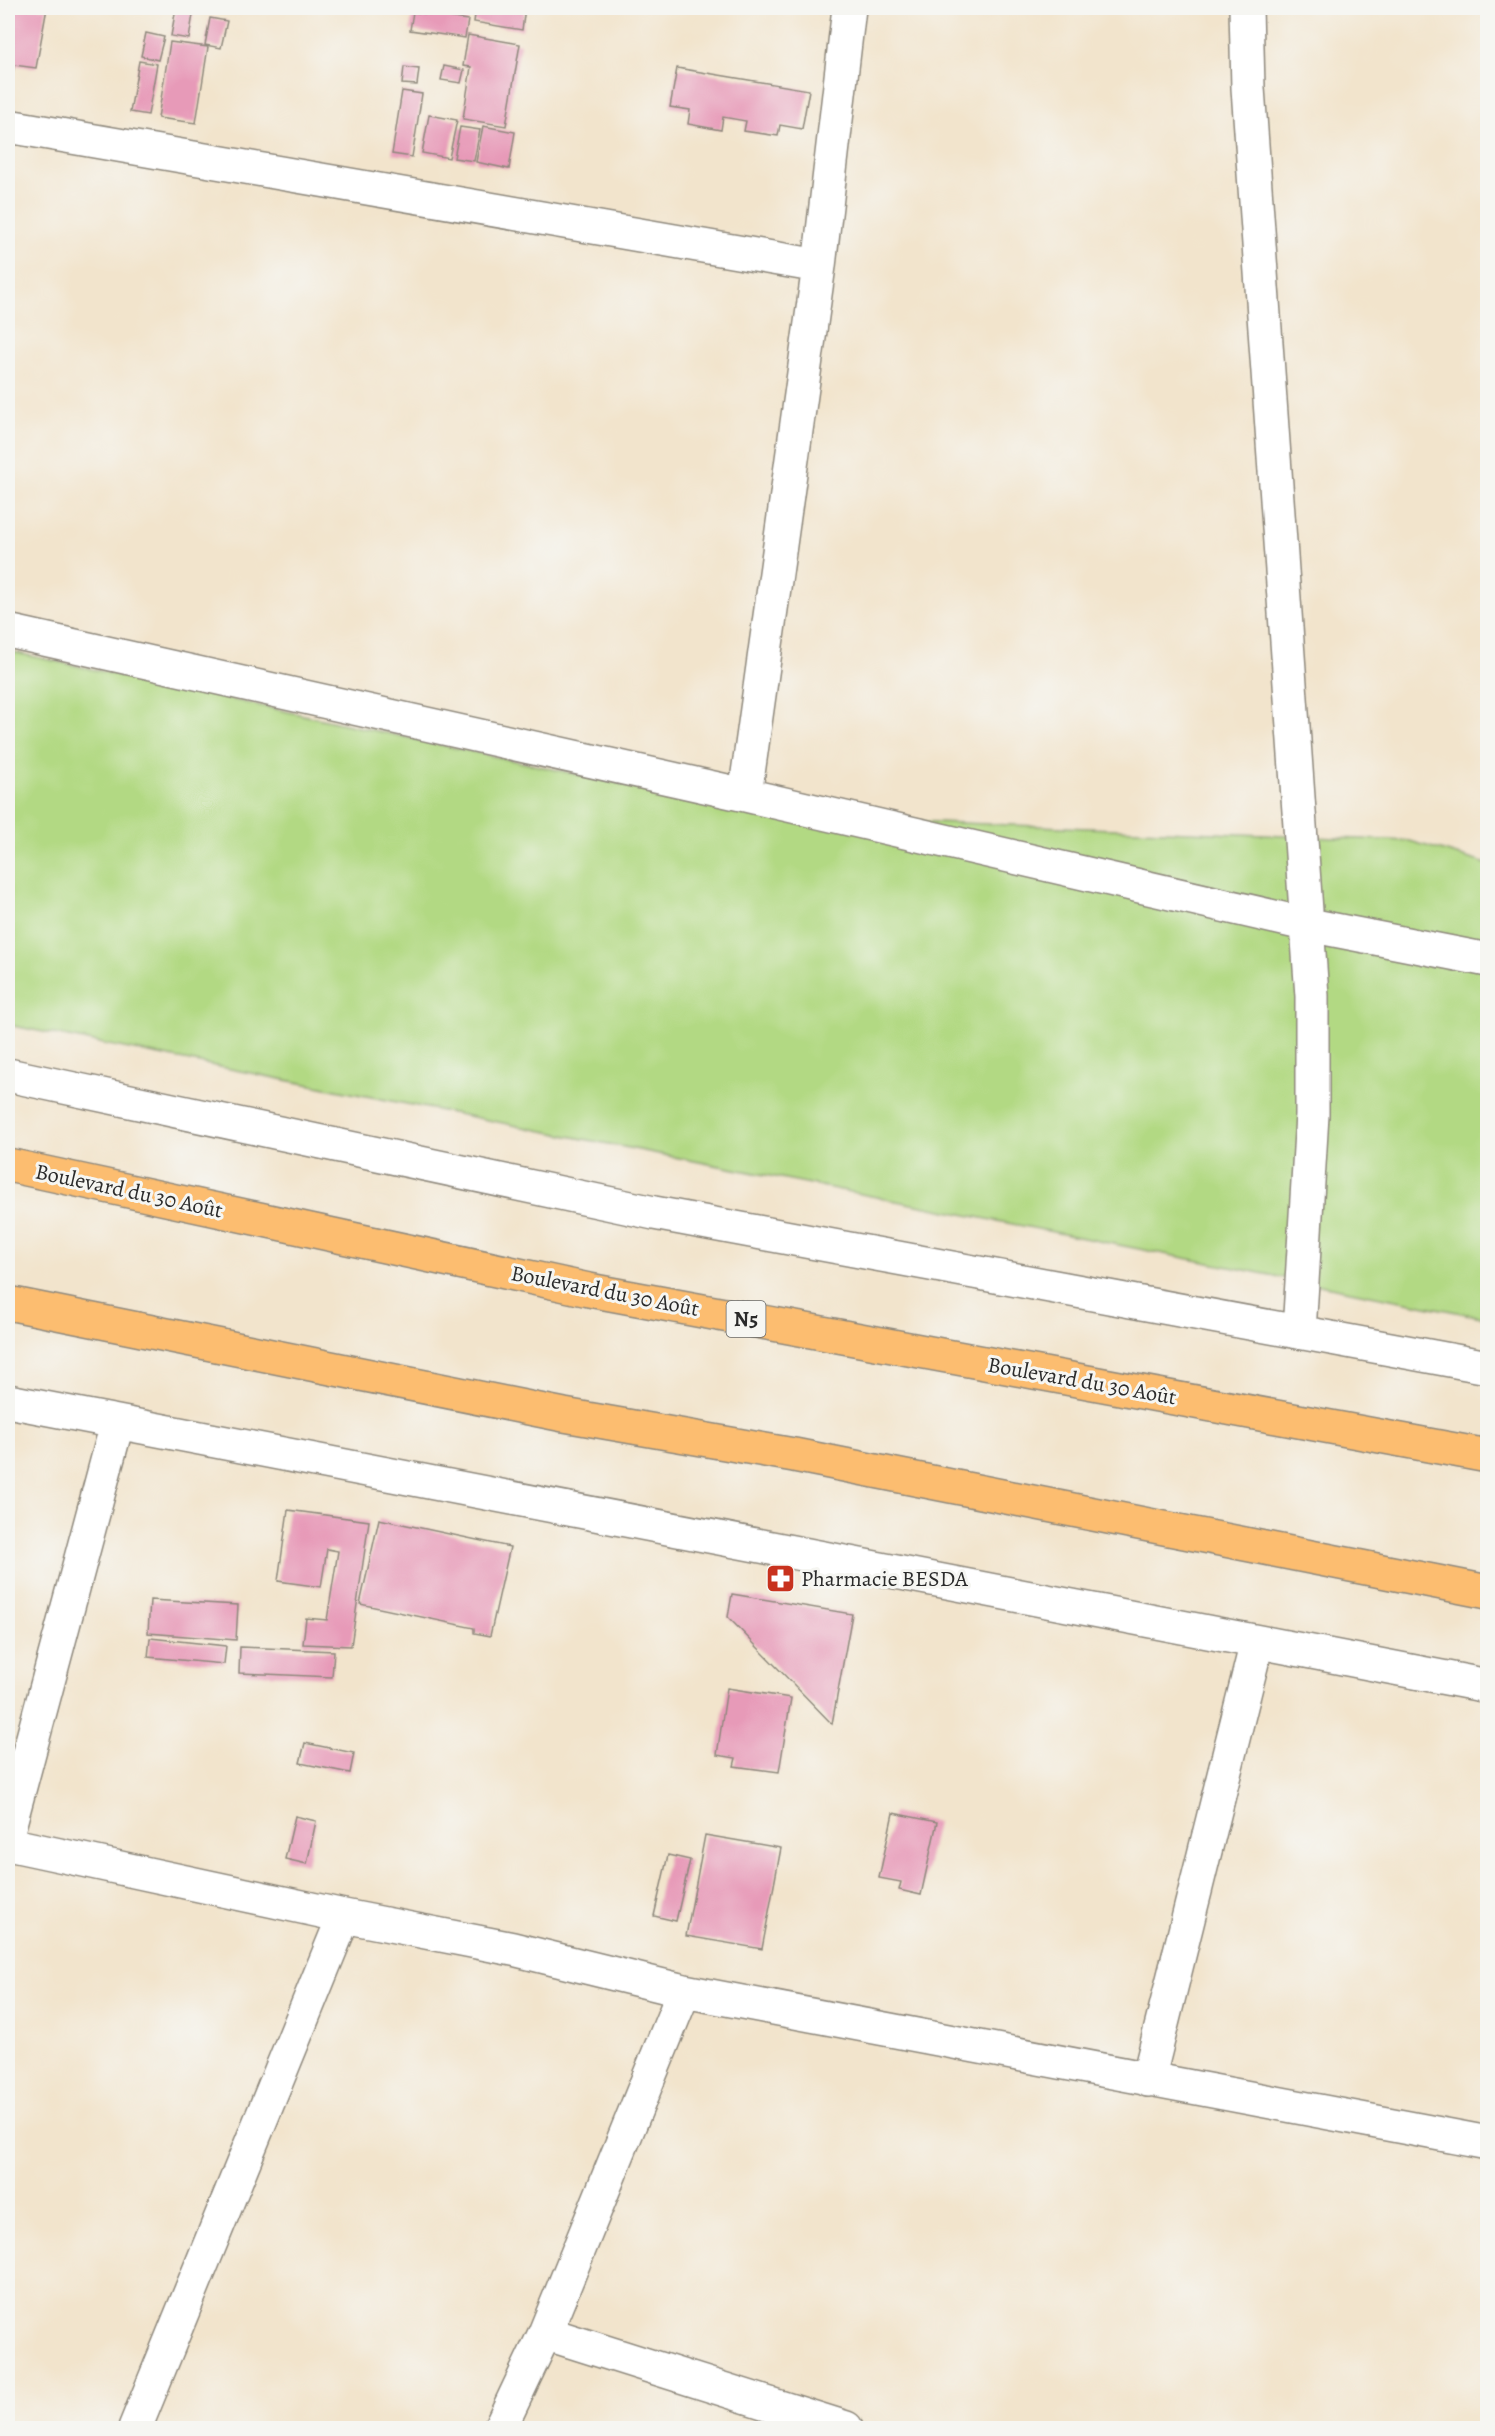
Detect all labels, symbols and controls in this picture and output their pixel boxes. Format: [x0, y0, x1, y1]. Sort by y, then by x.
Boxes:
street label: Boulevard du 30 Août [32, 1156, 226, 1226]
street label: Boulevard du 30 Août [508, 1258, 702, 1324]
road number: N5 [726, 1301, 766, 1337]
street label: Boulevard du 30 Août [985, 1350, 1179, 1412]
pharmacy icon: Pharmacie BESDA [764, 1563, 796, 1595]
place label: Pharmacie BESDA [801, 1564, 969, 1594]

